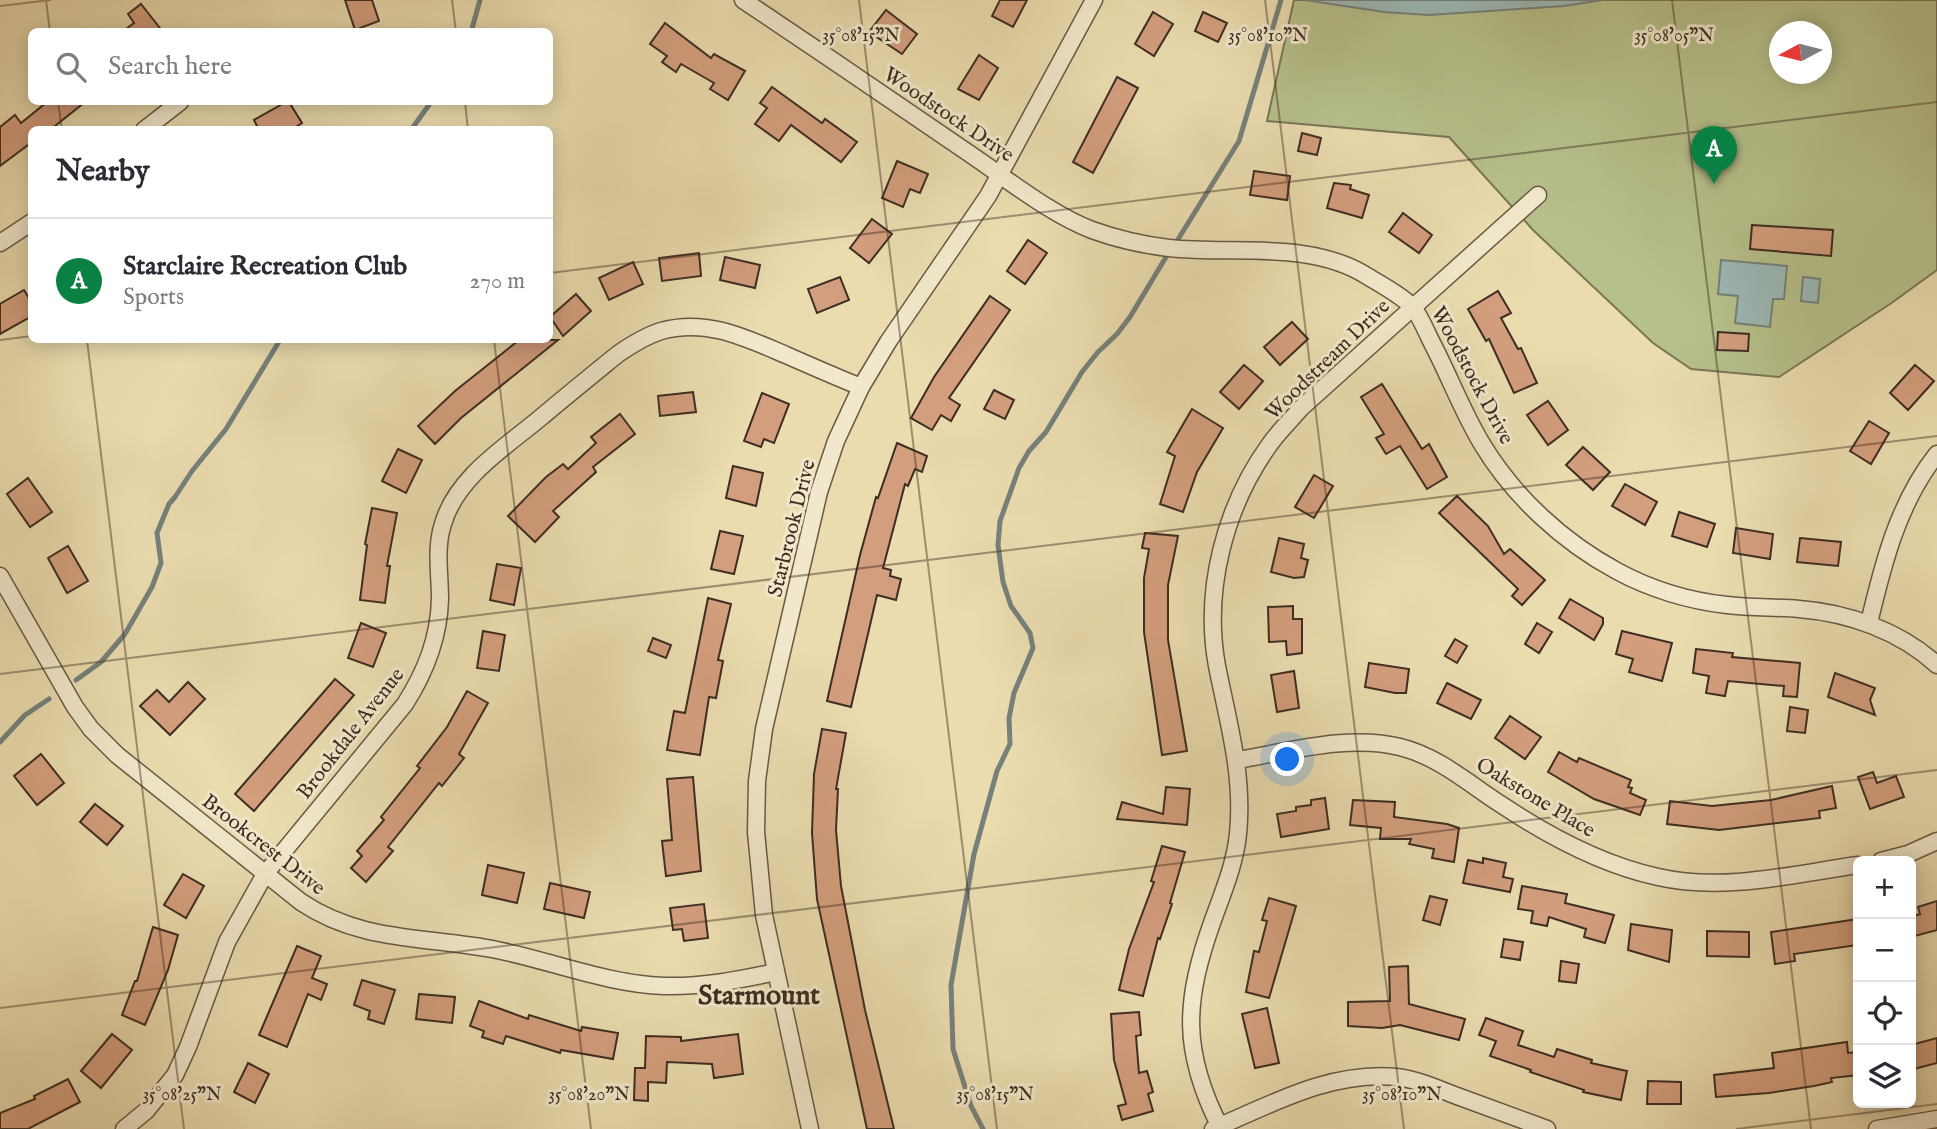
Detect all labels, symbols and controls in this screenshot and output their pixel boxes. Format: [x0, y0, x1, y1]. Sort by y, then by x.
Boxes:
north arrow [1769, 21, 1832, 84]
text: 35°08'15"N [822, 25, 900, 48]
text: 35°08'10"N [1228, 25, 1308, 48]
text: 35°08'05"N [1634, 25, 1714, 48]
search box [28, 28, 553, 105]
icon: search [52, 48, 90, 86]
text: Search here [108, 50, 232, 83]
street label: Woodstock Drive [877, 61, 1019, 169]
pin: A [1691, 126, 1737, 184]
text: Nearby [56, 153, 149, 191]
text: Starclaire Recreation Club [123, 250, 407, 283]
text: A [71, 267, 87, 296]
text: 270 m [470, 267, 525, 296]
text: Sports [123, 283, 184, 312]
street label: Woodstream Drive [1260, 293, 1396, 427]
street label: Woodstock Drive [1424, 302, 1520, 450]
street label: Starbrook Drive [762, 456, 823, 600]
street label: Brookdale Avenue [291, 662, 411, 805]
your location [1270, 742, 1304, 776]
street label: Oakstone Place [1471, 752, 1600, 845]
street label: Brookcrest Drive [196, 788, 331, 902]
map controls [1853, 856, 1916, 1108]
button: + [1853, 856, 1916, 919]
button: − [1853, 919, 1916, 982]
district label: Starmount [698, 979, 820, 1014]
button: locate [1853, 982, 1916, 1045]
button: layers [1853, 1045, 1916, 1108]
text: 35°08'25"N [142, 1084, 222, 1107]
text: 35°08'20"N [548, 1084, 630, 1107]
text: 35°08'15"N [956, 1084, 1034, 1107]
text: 35°08'10"N [1362, 1084, 1442, 1107]

